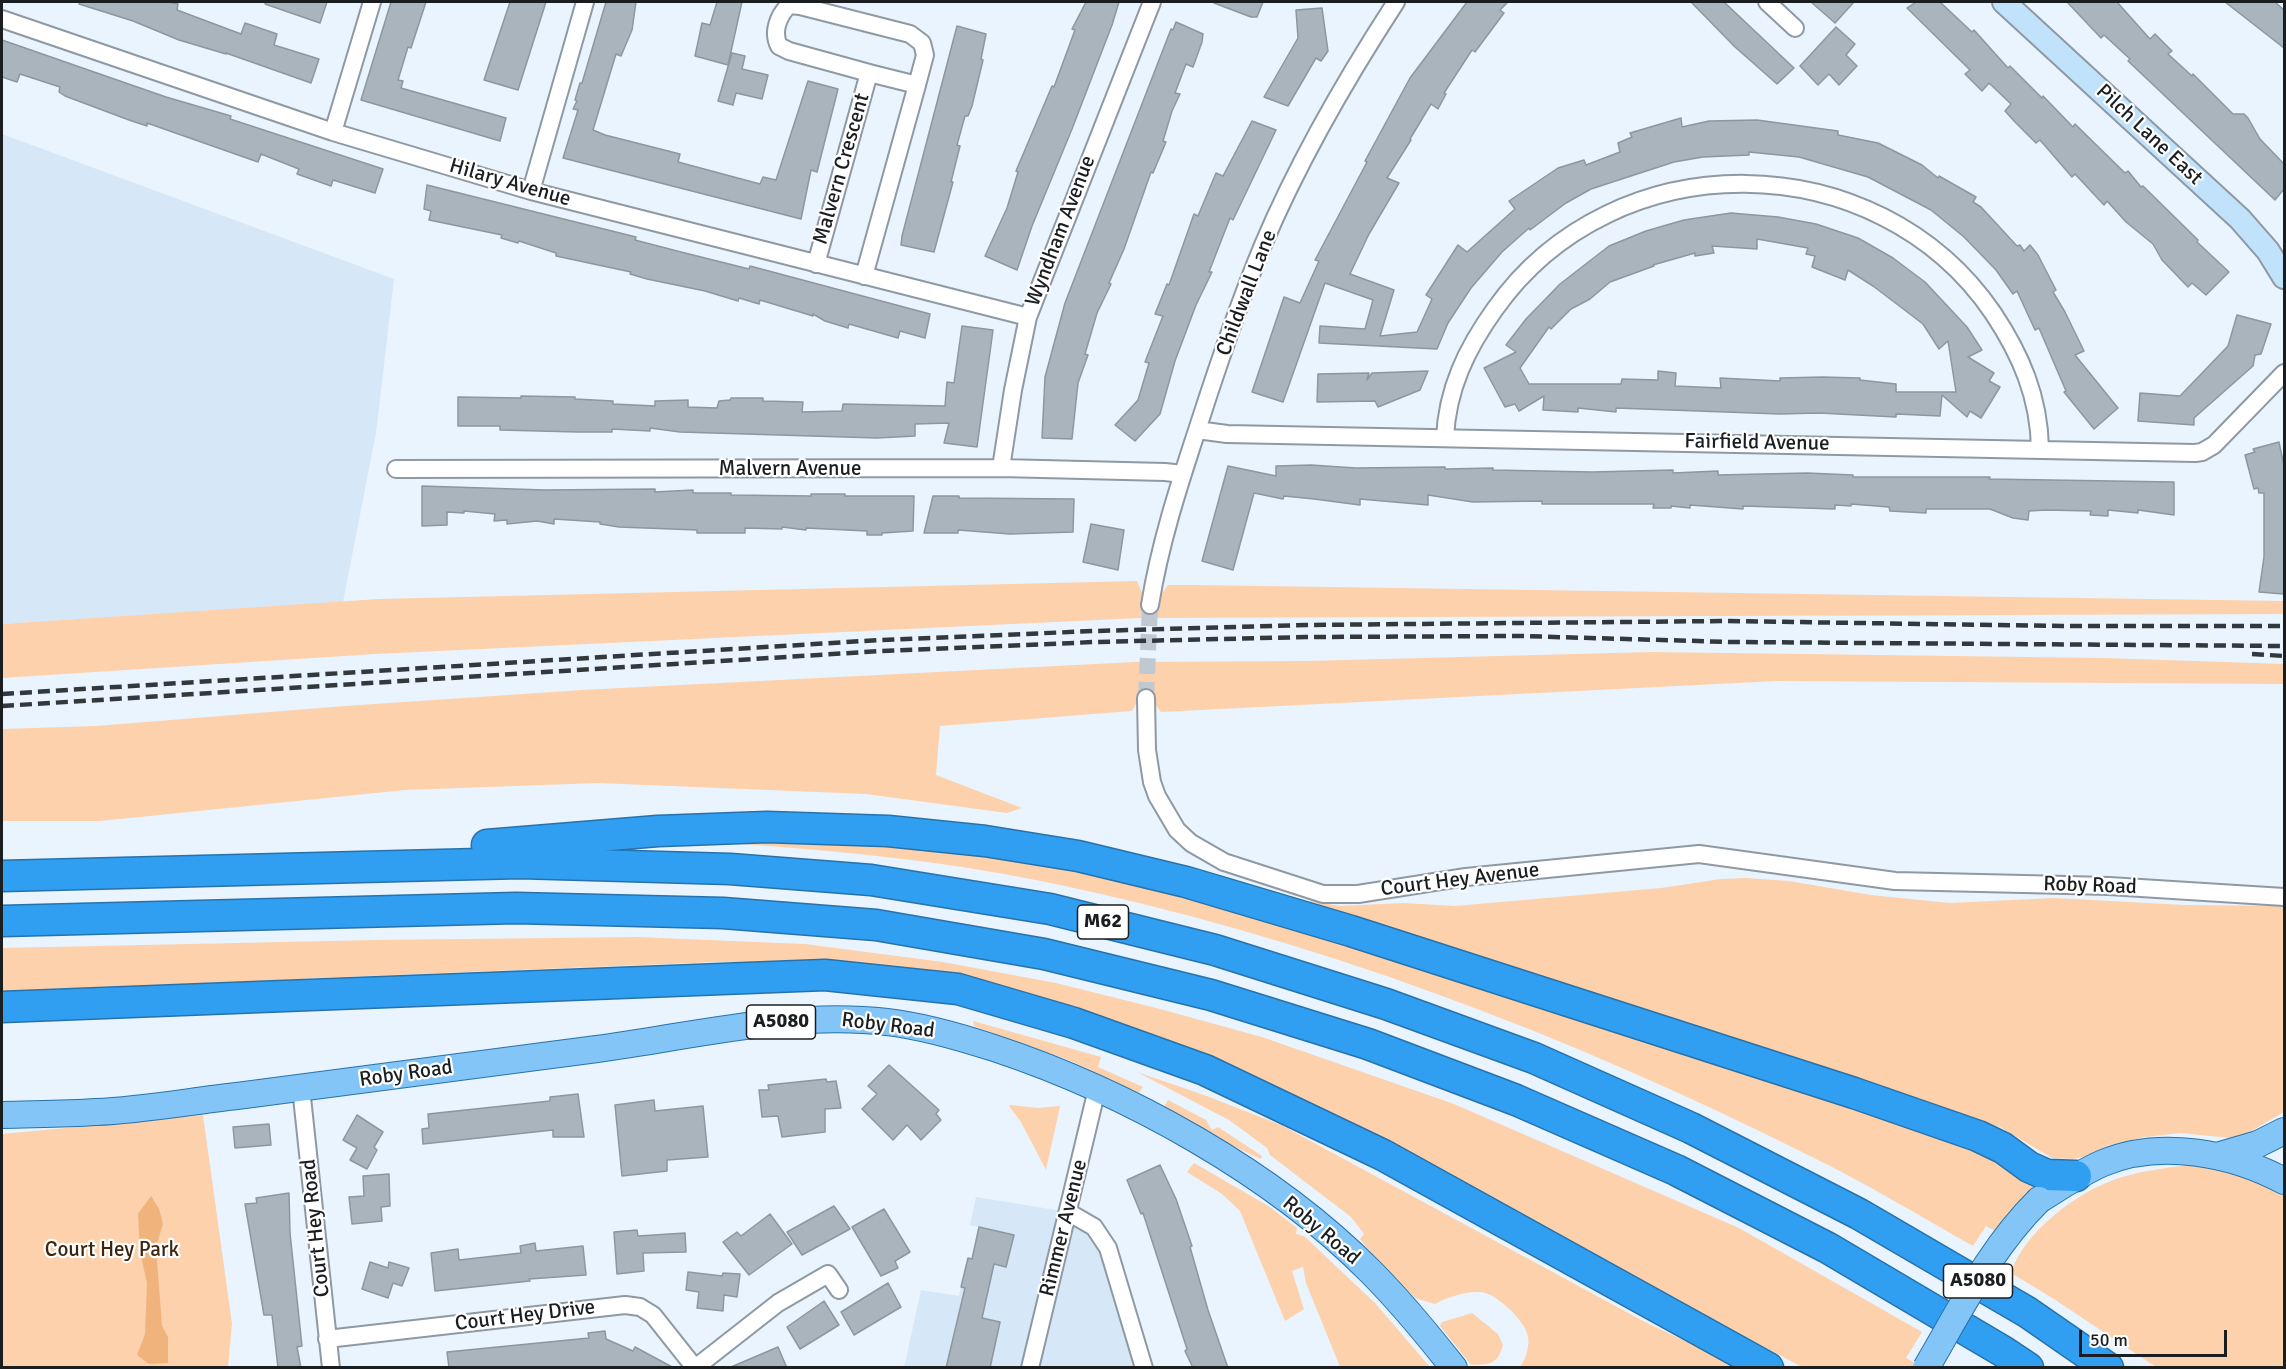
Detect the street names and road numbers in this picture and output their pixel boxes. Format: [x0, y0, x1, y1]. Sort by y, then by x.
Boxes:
street label: Pilch Lane East [2091, 79, 2207, 191]
street label: Malvern Crescent [808, 91, 876, 247]
street label: Wyndham Avenue [1021, 152, 1101, 310]
street label: Hilary Avenue [446, 154, 574, 212]
street label: Childwall Lane [1211, 227, 1283, 359]
street label: Fairfield Avenue [1684, 429, 1830, 457]
street label: Malvern Avenue [719, 456, 861, 482]
street label: Court Hey Avenue [1379, 858, 1541, 902]
street label: Roby Road [2043, 872, 2137, 900]
road number: M62 [1078, 905, 1128, 939]
road number: A5080 [746, 1005, 816, 1039]
street label: Roby Road [840, 1008, 936, 1044]
street label: Roby Road [358, 1055, 454, 1093]
street label: Rimmer Avenue [1035, 1157, 1093, 1299]
street label: Court Hey Road [296, 1158, 336, 1298]
street label: Roby Road [1277, 1191, 1365, 1271]
road number: A5080 [1944, 1264, 2012, 1298]
street label: Court Hey Drive [454, 1295, 596, 1337]

